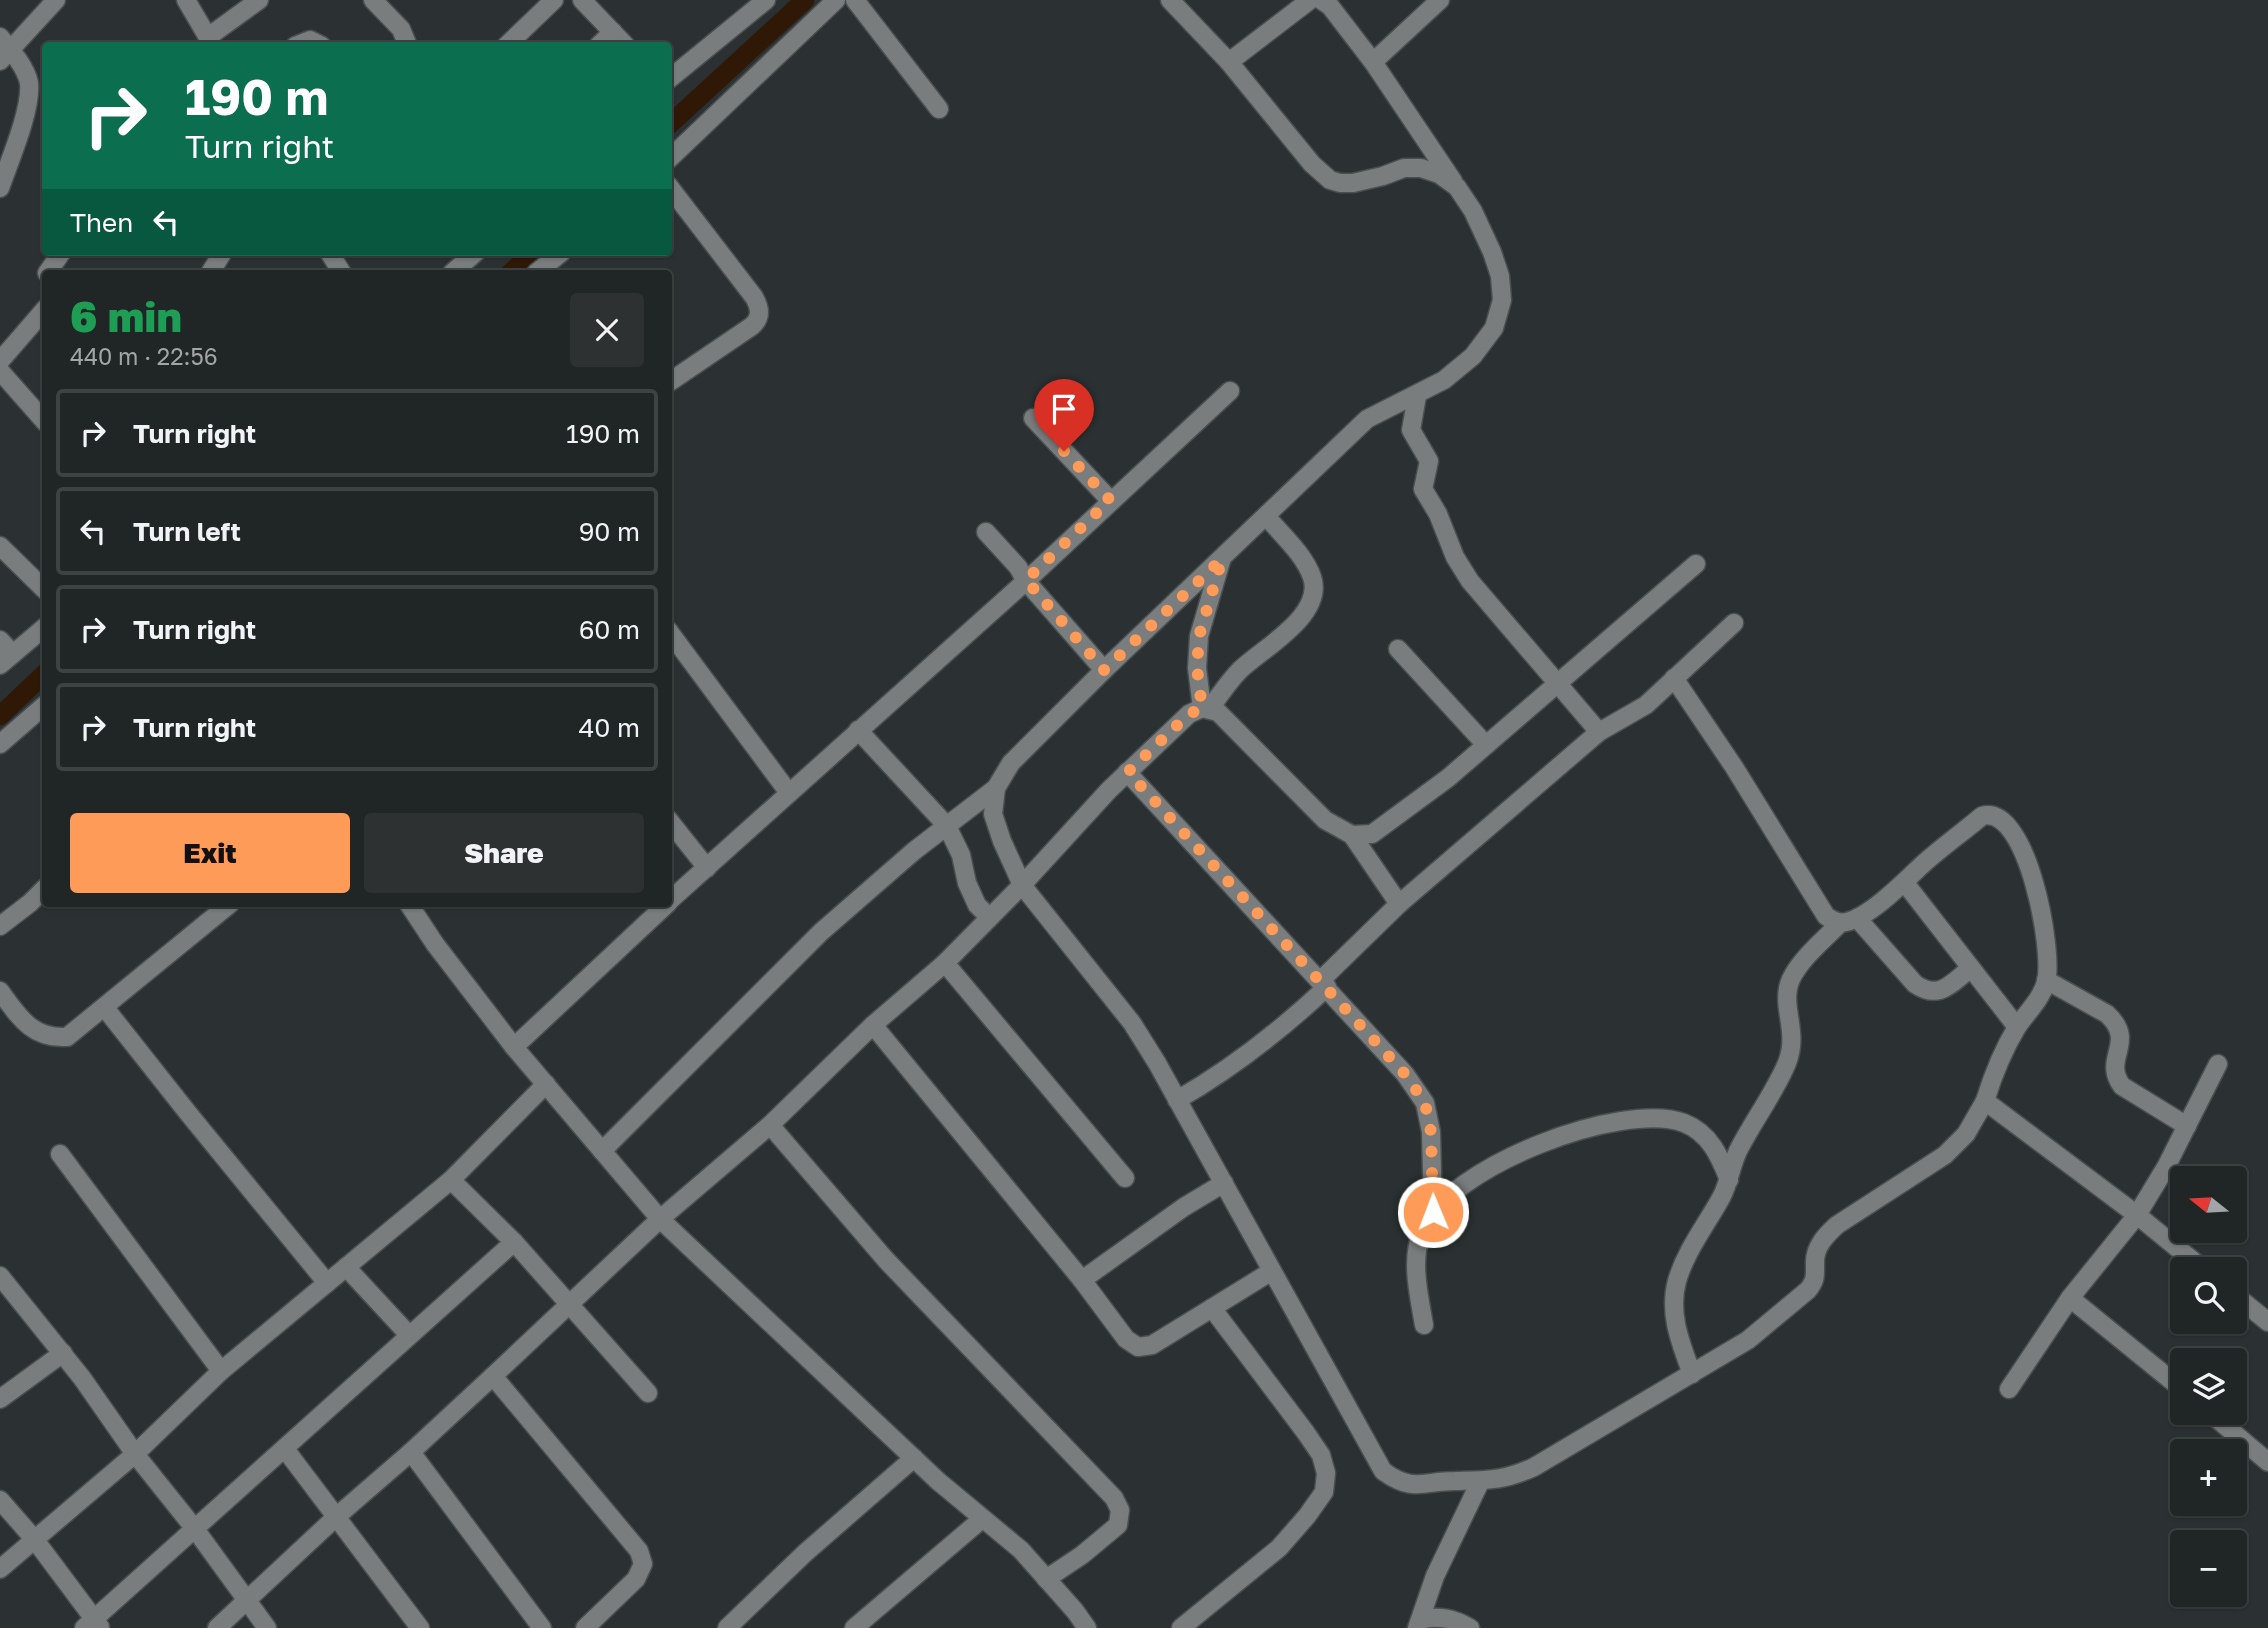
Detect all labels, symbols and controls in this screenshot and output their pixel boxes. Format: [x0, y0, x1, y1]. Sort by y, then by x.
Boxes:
text: 190 m [185, 67, 328, 126]
icon: right [70, 70, 161, 161]
text: Turn right [185, 127, 334, 165]
icon: left [147, 203, 185, 241]
text: Then [70, 207, 133, 238]
text: 6 min [70, 291, 182, 341]
button: close [570, 293, 644, 367]
text: 440 m · 22:56 [70, 342, 218, 370]
pin [1034, 379, 1094, 451]
icon: arrive [1045, 390, 1083, 428]
icon: right [74, 414, 112, 452]
text: Turn right [133, 418, 256, 449]
text: 190 m [566, 418, 640, 449]
icon: left [74, 512, 112, 550]
text: Turn left [133, 516, 241, 547]
text: 90 m [579, 516, 640, 547]
icon: right [74, 610, 112, 648]
text: Turn right [133, 614, 256, 645]
text: 60 m [579, 614, 640, 645]
icon: right [74, 708, 112, 746]
text: Turn right [133, 712, 256, 743]
text: 40 m [579, 712, 640, 743]
button: Exit [70, 813, 350, 893]
button: Share [364, 813, 644, 893]
north arrow [2170, 1166, 2247, 1242]
map controls [2170, 1166, 2247, 1607]
position arrow [1396, 1175, 1470, 1249]
button: search [2170, 1257, 2247, 1334]
button: layers [2170, 1348, 2247, 1425]
button: + [2170, 1439, 2247, 1516]
button: − [2170, 1530, 2247, 1607]

